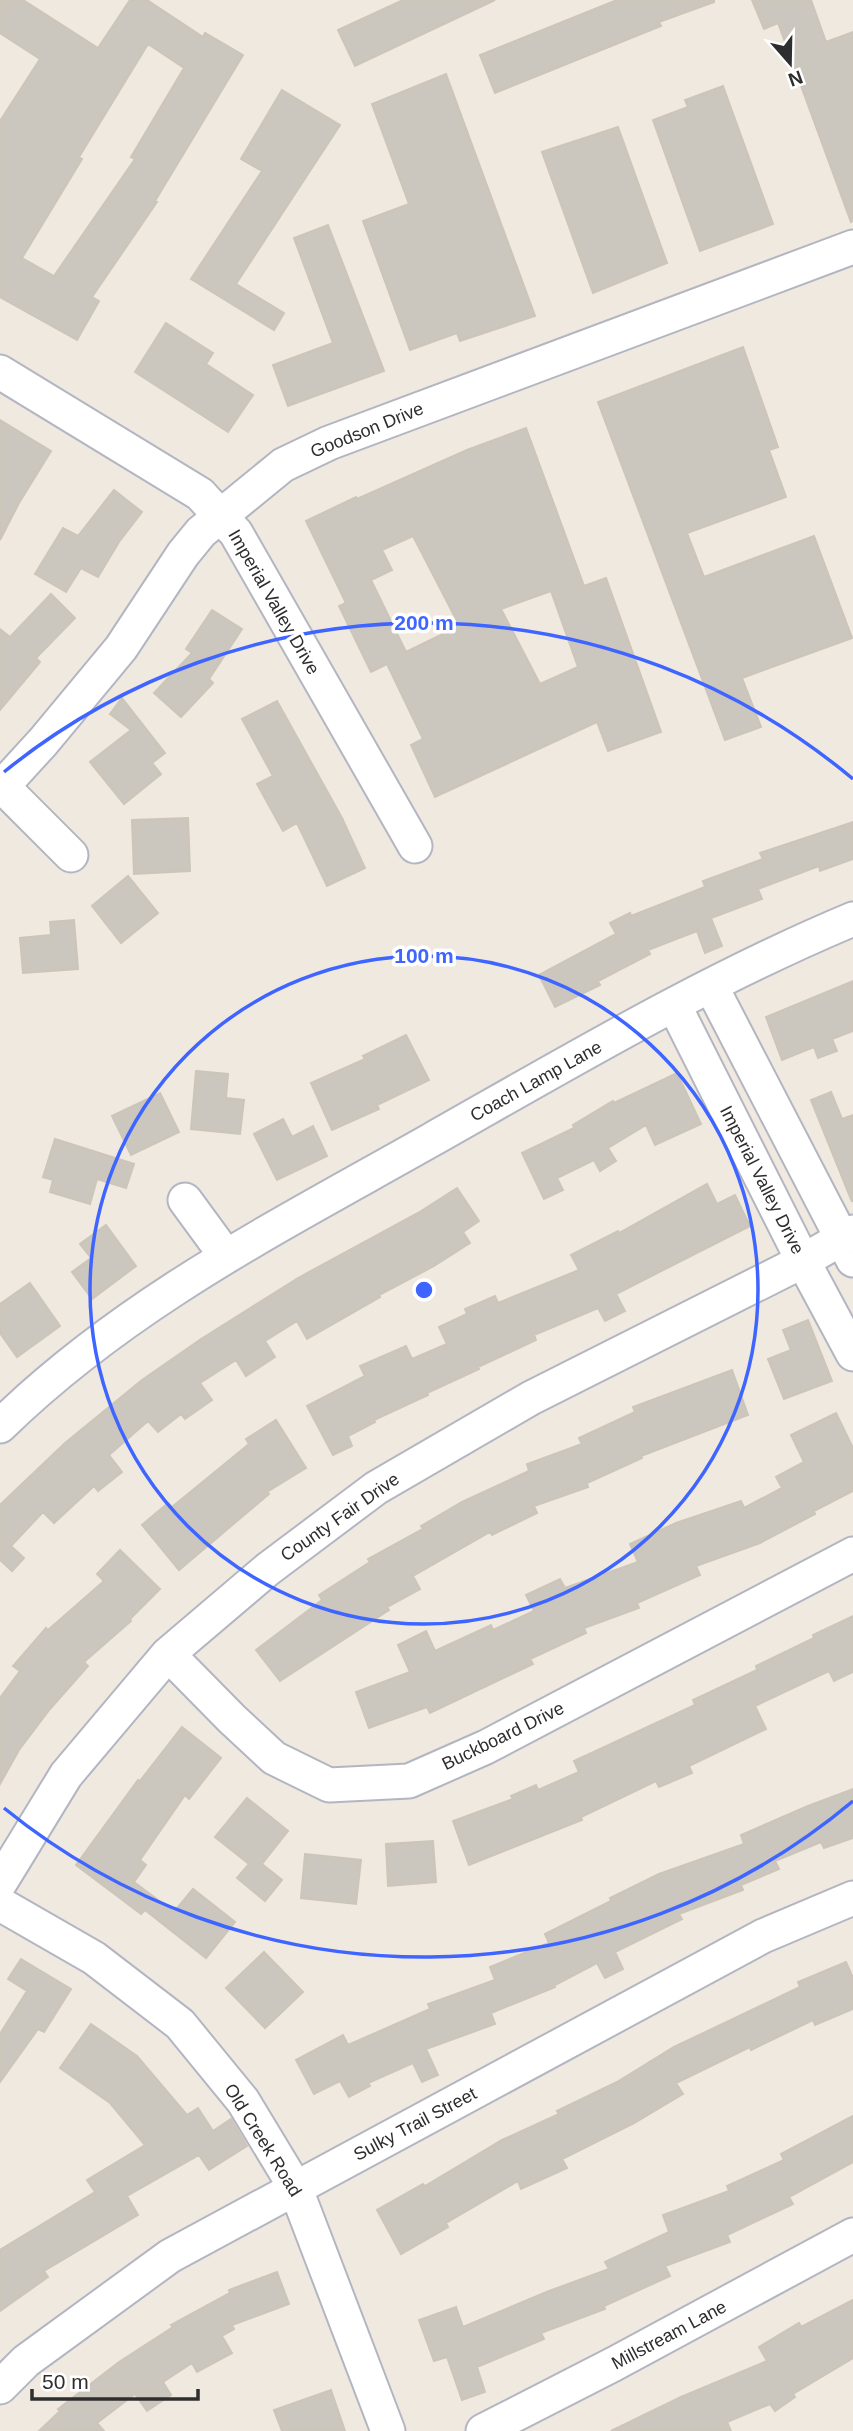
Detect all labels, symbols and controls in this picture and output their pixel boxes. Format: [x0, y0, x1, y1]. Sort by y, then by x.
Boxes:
north arrow [755, 28, 825, 98]
text: N [786, 66, 806, 91]
street label: Goodson Drive [308, 398, 426, 462]
street label: Imperial Valley Drive [224, 526, 324, 678]
text: 200 m [394, 611, 454, 634]
text: 100 m [394, 944, 454, 967]
street label: Coach Lamp Lane [467, 1037, 605, 1125]
street label: Imperial Valley Drive [716, 1103, 808, 1257]
centre of rings [412, 1278, 436, 1302]
street label: County Fair Drive [277, 1469, 403, 1565]
street label: Buckboard Drive [439, 1698, 567, 1774]
street label: Old Creek Road [220, 2080, 306, 2200]
street label: Sulky Trail Street [350, 2083, 480, 2165]
street label: Millstream Lane [608, 2296, 730, 2374]
scale bar [32, 2358, 198, 2402]
text: 50 m [42, 2370, 89, 2393]

